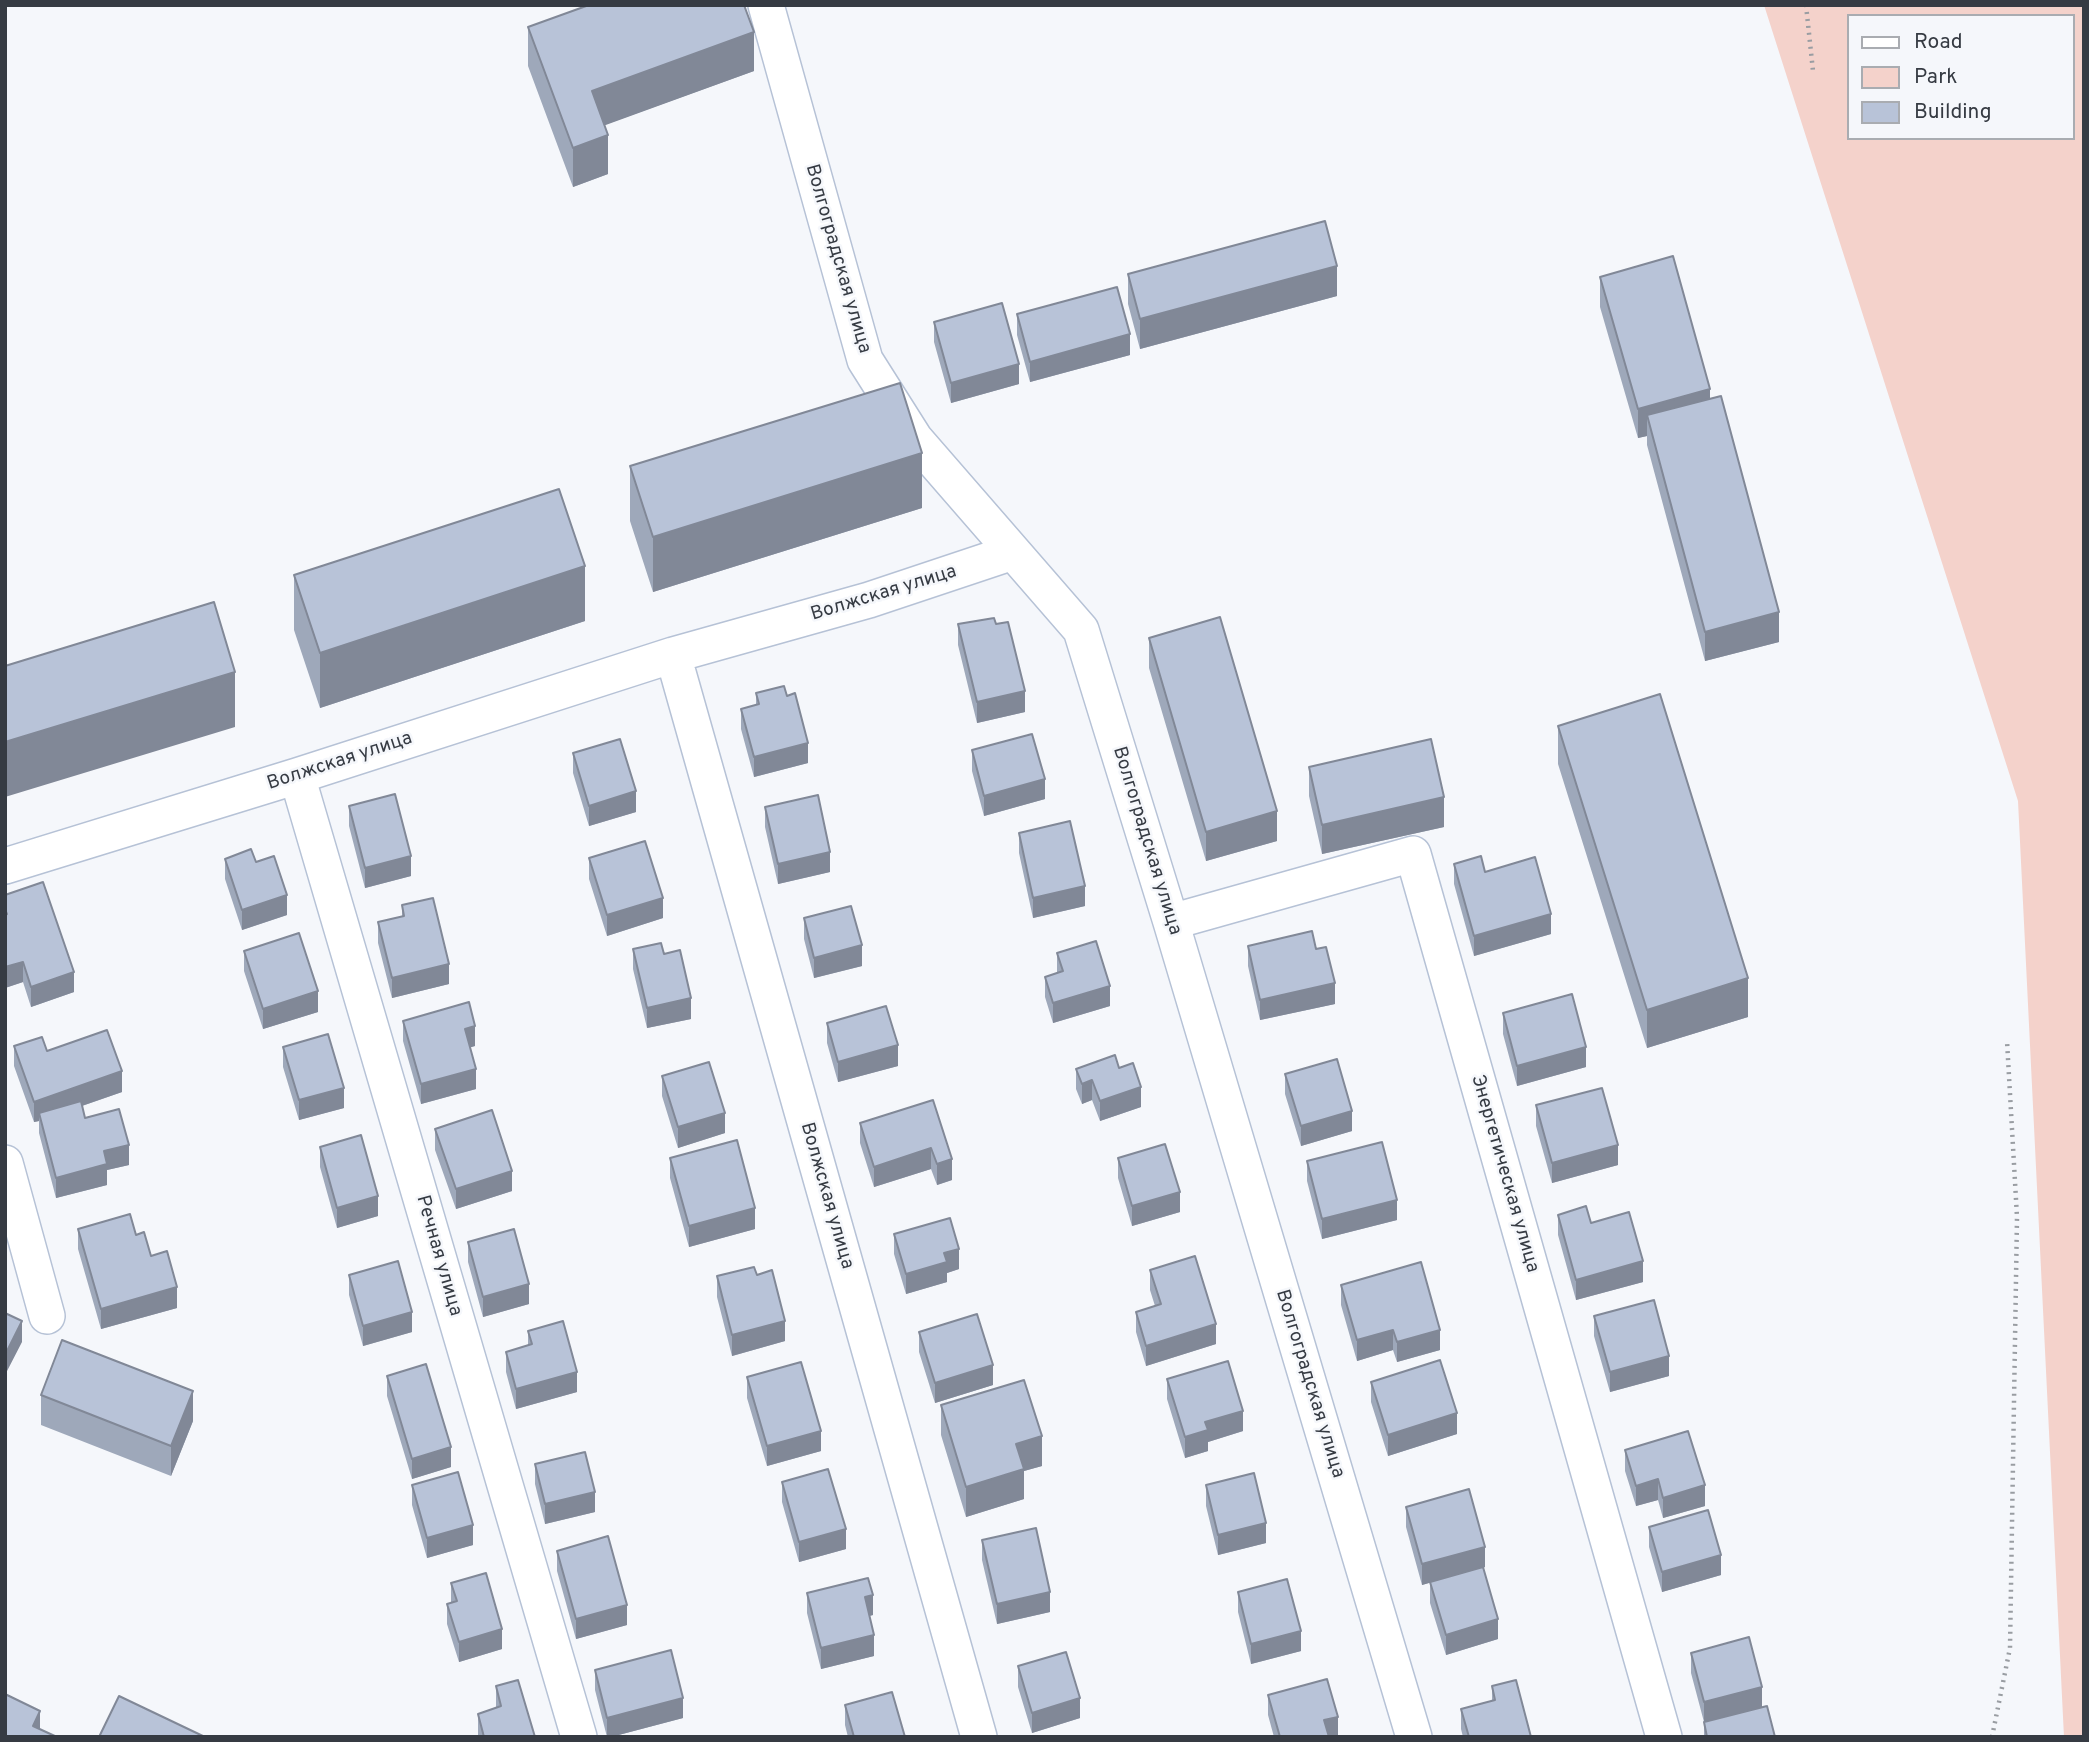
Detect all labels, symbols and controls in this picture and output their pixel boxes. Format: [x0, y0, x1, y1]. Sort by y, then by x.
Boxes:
legend [1848, 14, 2075, 140]
text: Road [1914, 29, 1963, 56]
text: Park [1914, 64, 1957, 91]
text: Building [1914, 99, 1992, 126]
street label: Волгоградская улица [799, 162, 875, 356]
street label: Волжская улица [808, 561, 960, 627]
street label: Волжская улица [265, 728, 415, 796]
street label: Волгоградская улица [1106, 744, 1186, 938]
street label: Энергетическая улица [1465, 1072, 1543, 1276]
street label: Волжская улица [794, 1120, 858, 1272]
street label: Речная улица [410, 1193, 466, 1319]
street label: Волгоградская улица [1269, 1287, 1349, 1481]

